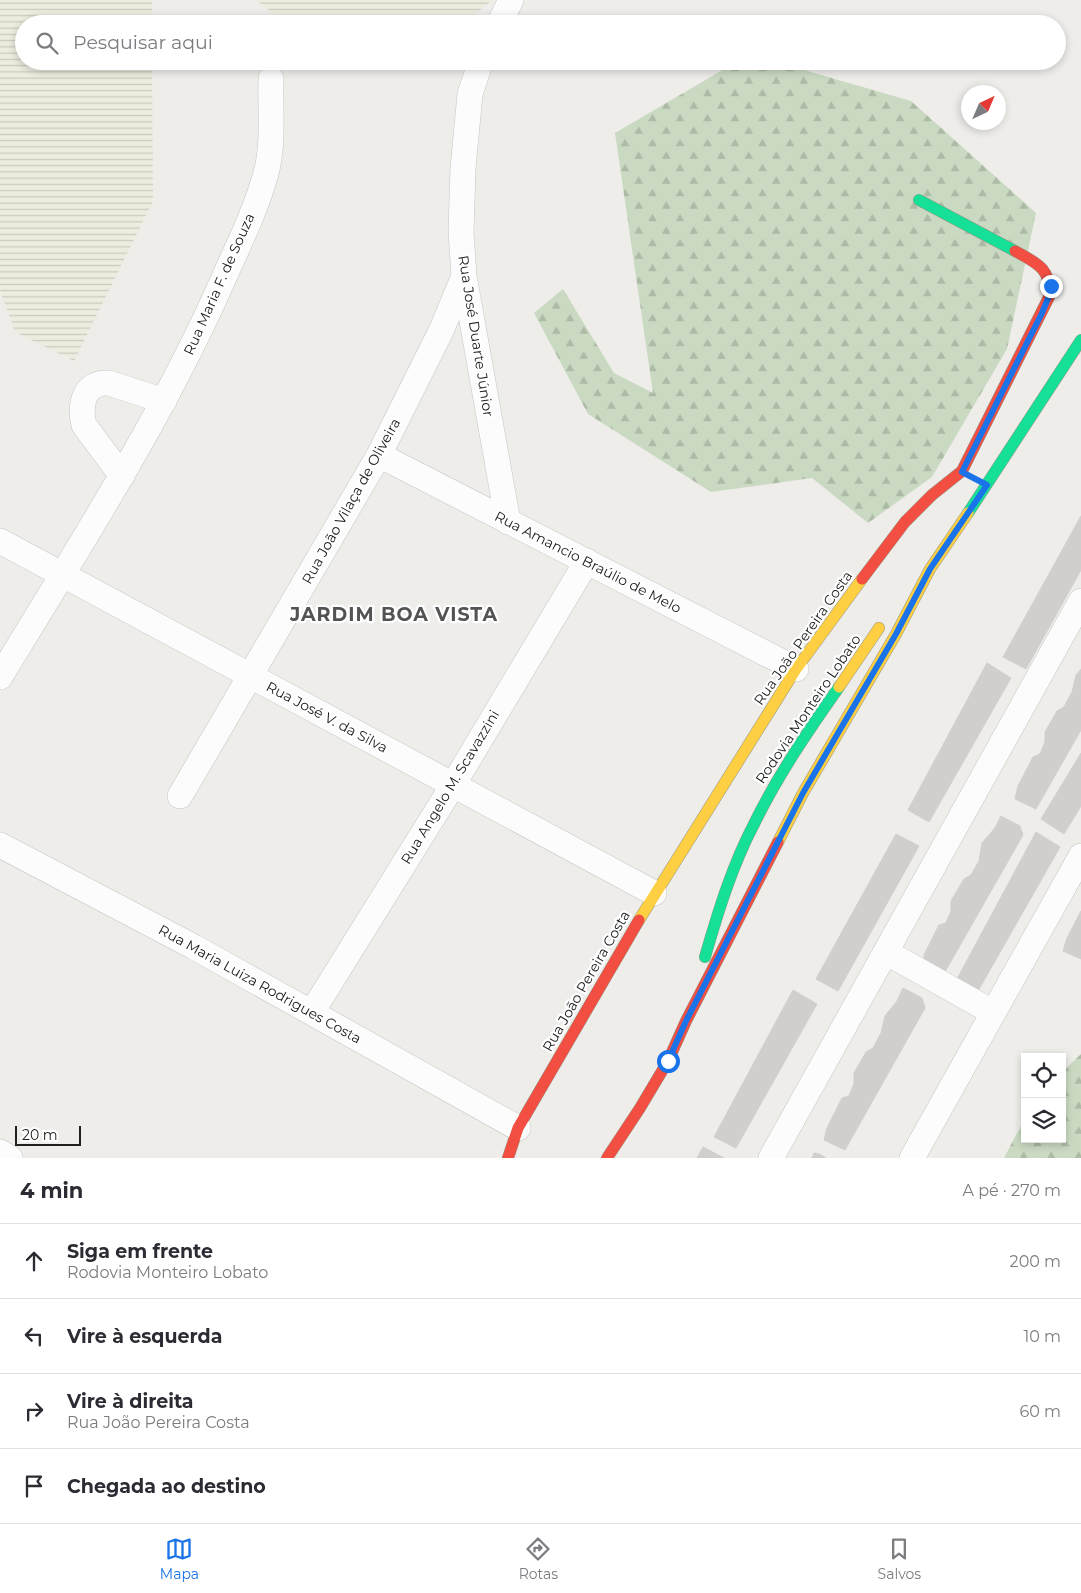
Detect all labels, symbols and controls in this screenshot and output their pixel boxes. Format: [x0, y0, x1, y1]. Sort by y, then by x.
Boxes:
search box [15, 15, 1066, 70]
icon: search [33, 29, 61, 57]
text: Pesquisar aqui [73, 31, 213, 54]
north arrow [961, 85, 1006, 130]
street label: Rua Maria F. de Souza [180, 210, 258, 358]
street label: Rua José Duarte Júnior [454, 254, 498, 418]
route end [1040, 275, 1063, 298]
street label: Rua João Vilaça de Oliveira [298, 415, 404, 587]
street label: Rua Amancio Braúlio de Melo [492, 507, 685, 617]
street label: Rua João Pereira Costa [750, 567, 856, 709]
district label: JARDIM BOA VISTA [289, 603, 498, 626]
street label: Rodovia Monteiro Lobato [751, 631, 865, 787]
street label: Rua José V. da Silva [263, 677, 391, 757]
street label: Rua Angelo M. Scavazzini [397, 707, 503, 867]
street label: Rua João Pereira Costa [538, 907, 634, 1055]
street label: Rua Maria Luiza Rodrigues Costa [155, 921, 365, 1047]
route start [657, 1050, 680, 1073]
map controls [1021, 1053, 1066, 1143]
button: locate [1021, 1053, 1066, 1098]
button: layers [1021, 1098, 1066, 1143]
scale bar [15, 1123, 81, 1146]
text: 20 m [22, 1126, 58, 1144]
text: 4 min [20, 1178, 83, 1203]
text: A pé · 270 m [962, 1181, 1061, 1200]
text: Siga em frente [67, 1240, 213, 1263]
icon: ahead [20, 1247, 48, 1275]
text: 200 m [1010, 1252, 1061, 1271]
text: Rodovia Monteiro Lobato [67, 1263, 268, 1282]
icon: left [20, 1322, 48, 1350]
text: Vire à esquerda [67, 1325, 222, 1348]
text: 10 m [1023, 1327, 1061, 1346]
text: Vire à direita [67, 1390, 194, 1413]
icon: right [20, 1397, 48, 1425]
text: 60 m [1019, 1402, 1061, 1421]
text: Rua João Pereira Costa [67, 1413, 250, 1432]
icon: arrive [20, 1472, 48, 1500]
text: Chegada ao destino [67, 1475, 266, 1498]
tab: Mapa [160, 1535, 199, 1583]
tab: Rotas [519, 1535, 558, 1583]
tab: Salvos [878, 1535, 921, 1583]

